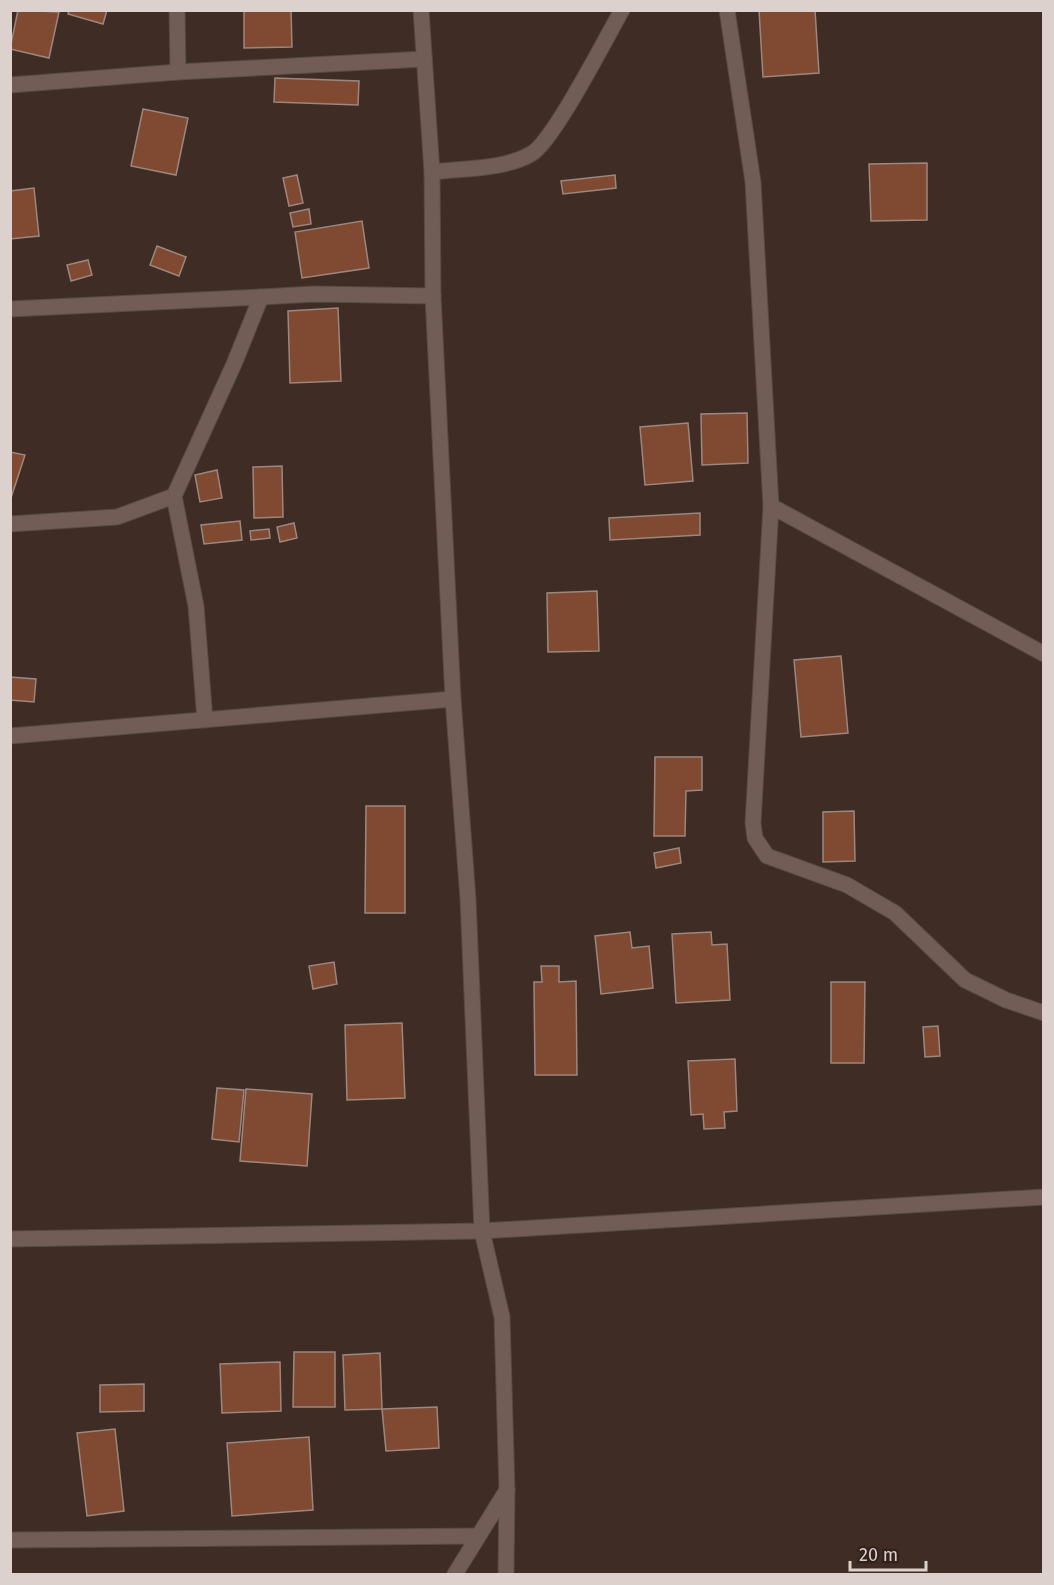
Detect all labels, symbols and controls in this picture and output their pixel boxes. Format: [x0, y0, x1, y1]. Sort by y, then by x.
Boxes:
scale bar [850, 1534, 926, 1572]
text: 20 m [859, 1544, 898, 1566]

